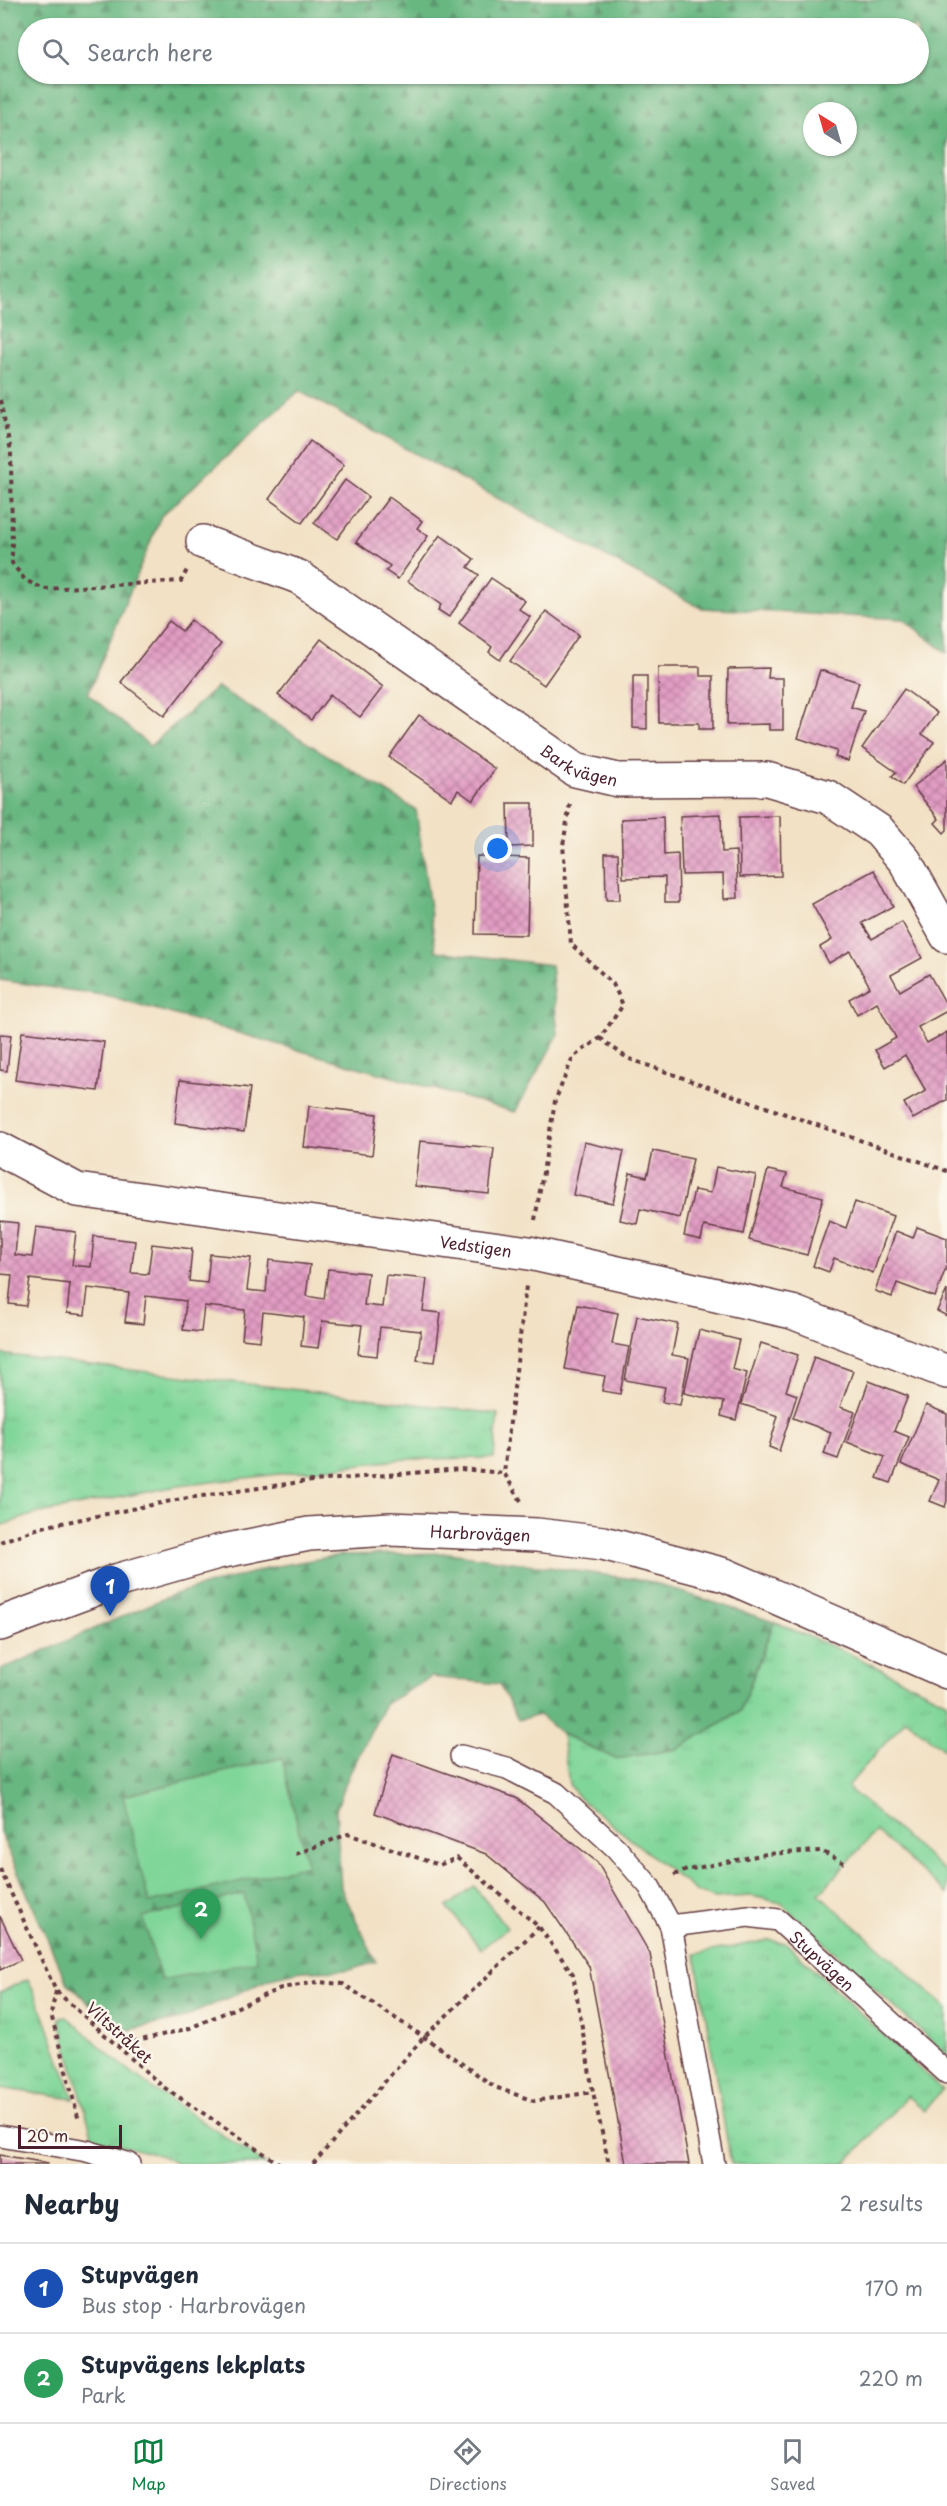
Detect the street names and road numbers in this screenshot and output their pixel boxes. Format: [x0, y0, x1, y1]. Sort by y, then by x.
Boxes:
street label: Barkvägen [536, 737, 620, 792]
street label: Vedstigen [438, 1229, 513, 1262]
street label: Harbrovägen [430, 1519, 531, 1547]
street label: Stupvägen [785, 1925, 860, 1996]
street label: Viltstråket [81, 1996, 159, 2069]

